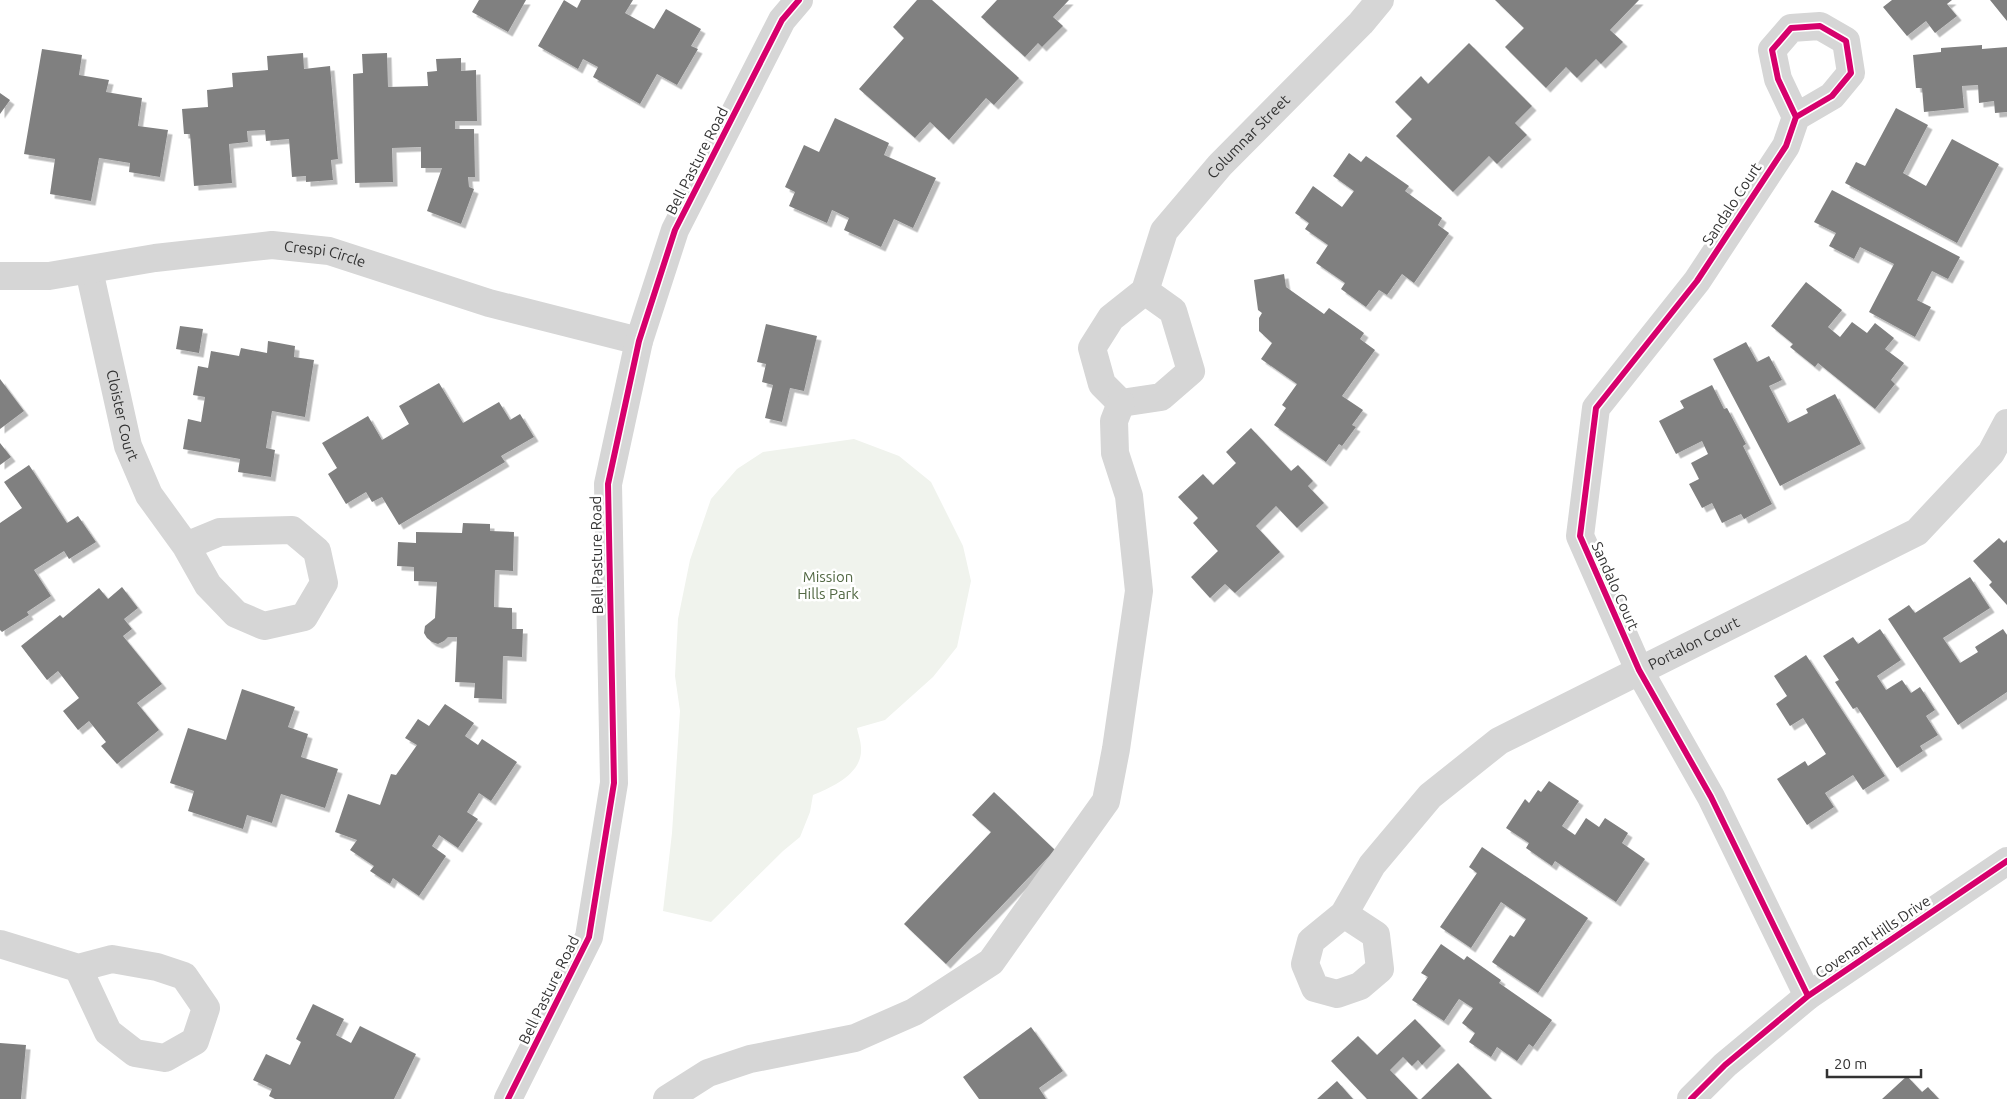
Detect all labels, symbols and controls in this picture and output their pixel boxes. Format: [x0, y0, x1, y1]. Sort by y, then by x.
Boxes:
street label: Columnar Street [1203, 91, 1293, 182]
street label: Bell Pasture Road [662, 104, 731, 217]
street label: Sandalo Court [1699, 159, 1765, 248]
street label: Crespi Circle [283, 237, 368, 270]
street label: Cloister Court [103, 368, 142, 463]
street label: Bell Pasture Road [587, 496, 606, 614]
street label: Sandalo Court [1588, 539, 1643, 633]
park label: Mission Hills Park [797, 568, 859, 602]
street label: Portalon Court [1645, 613, 1742, 673]
street label: Covenant Hills Drive [1812, 892, 1933, 981]
street label: Bell Pasture Road [515, 933, 582, 1047]
scale bar [1827, 1046, 1921, 1078]
text: 20 m [1834, 1055, 1867, 1072]

